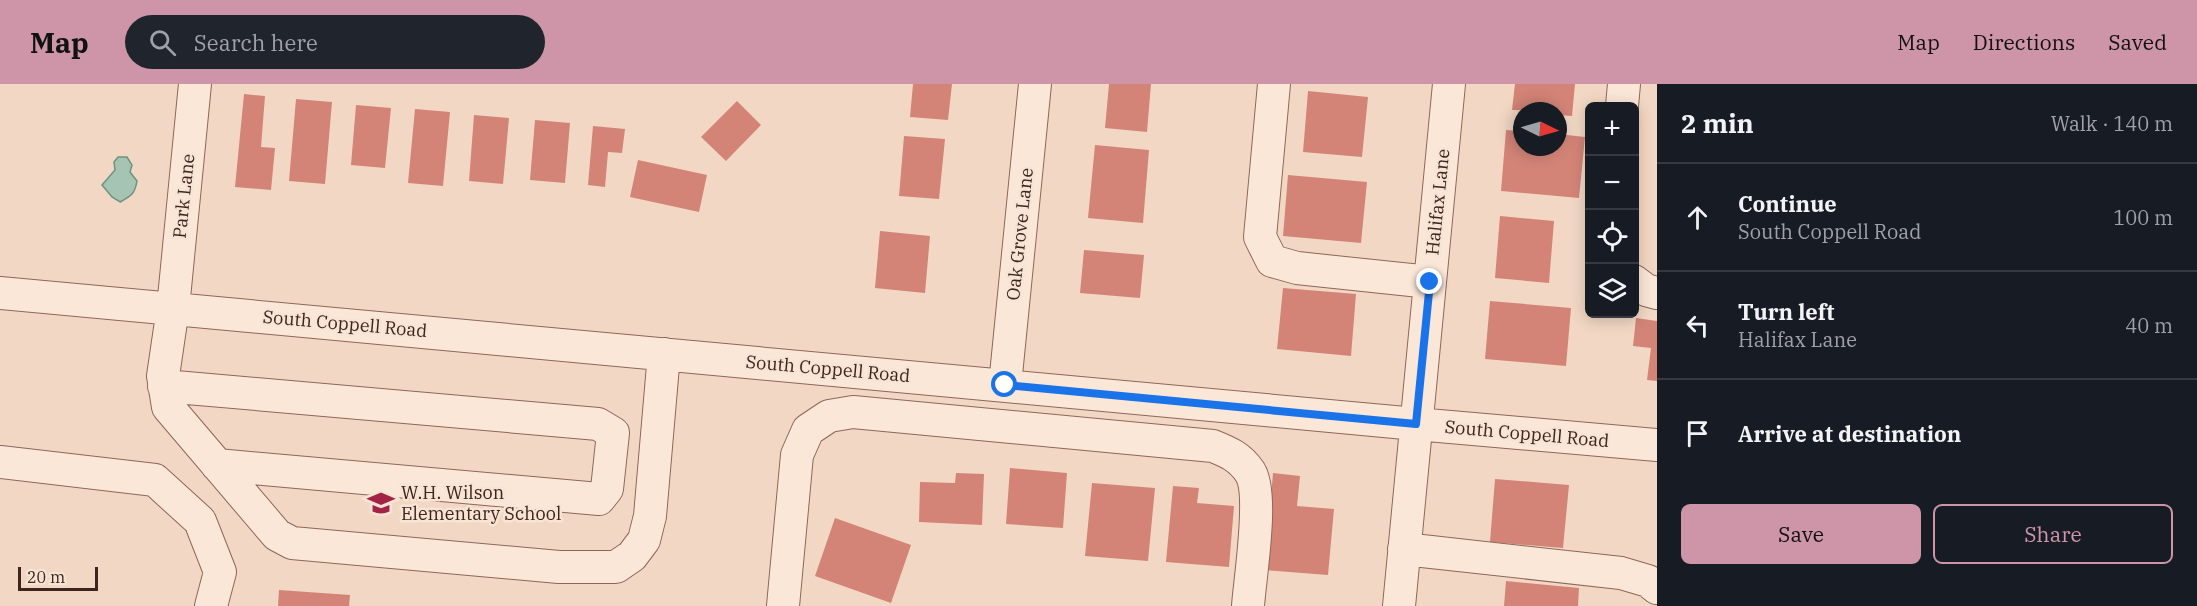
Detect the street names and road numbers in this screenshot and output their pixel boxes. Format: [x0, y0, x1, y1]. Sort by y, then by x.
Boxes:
street label: Halifax Lane [1420, 148, 1455, 256]
street label: Park Lane [168, 152, 199, 239]
street label: Oak Grove Lane [1001, 166, 1038, 301]
street label: South Coppell Road [262, 305, 428, 342]
street label: South Coppell Road [745, 350, 911, 387]
street label: South Coppell Road [1444, 415, 1610, 452]

